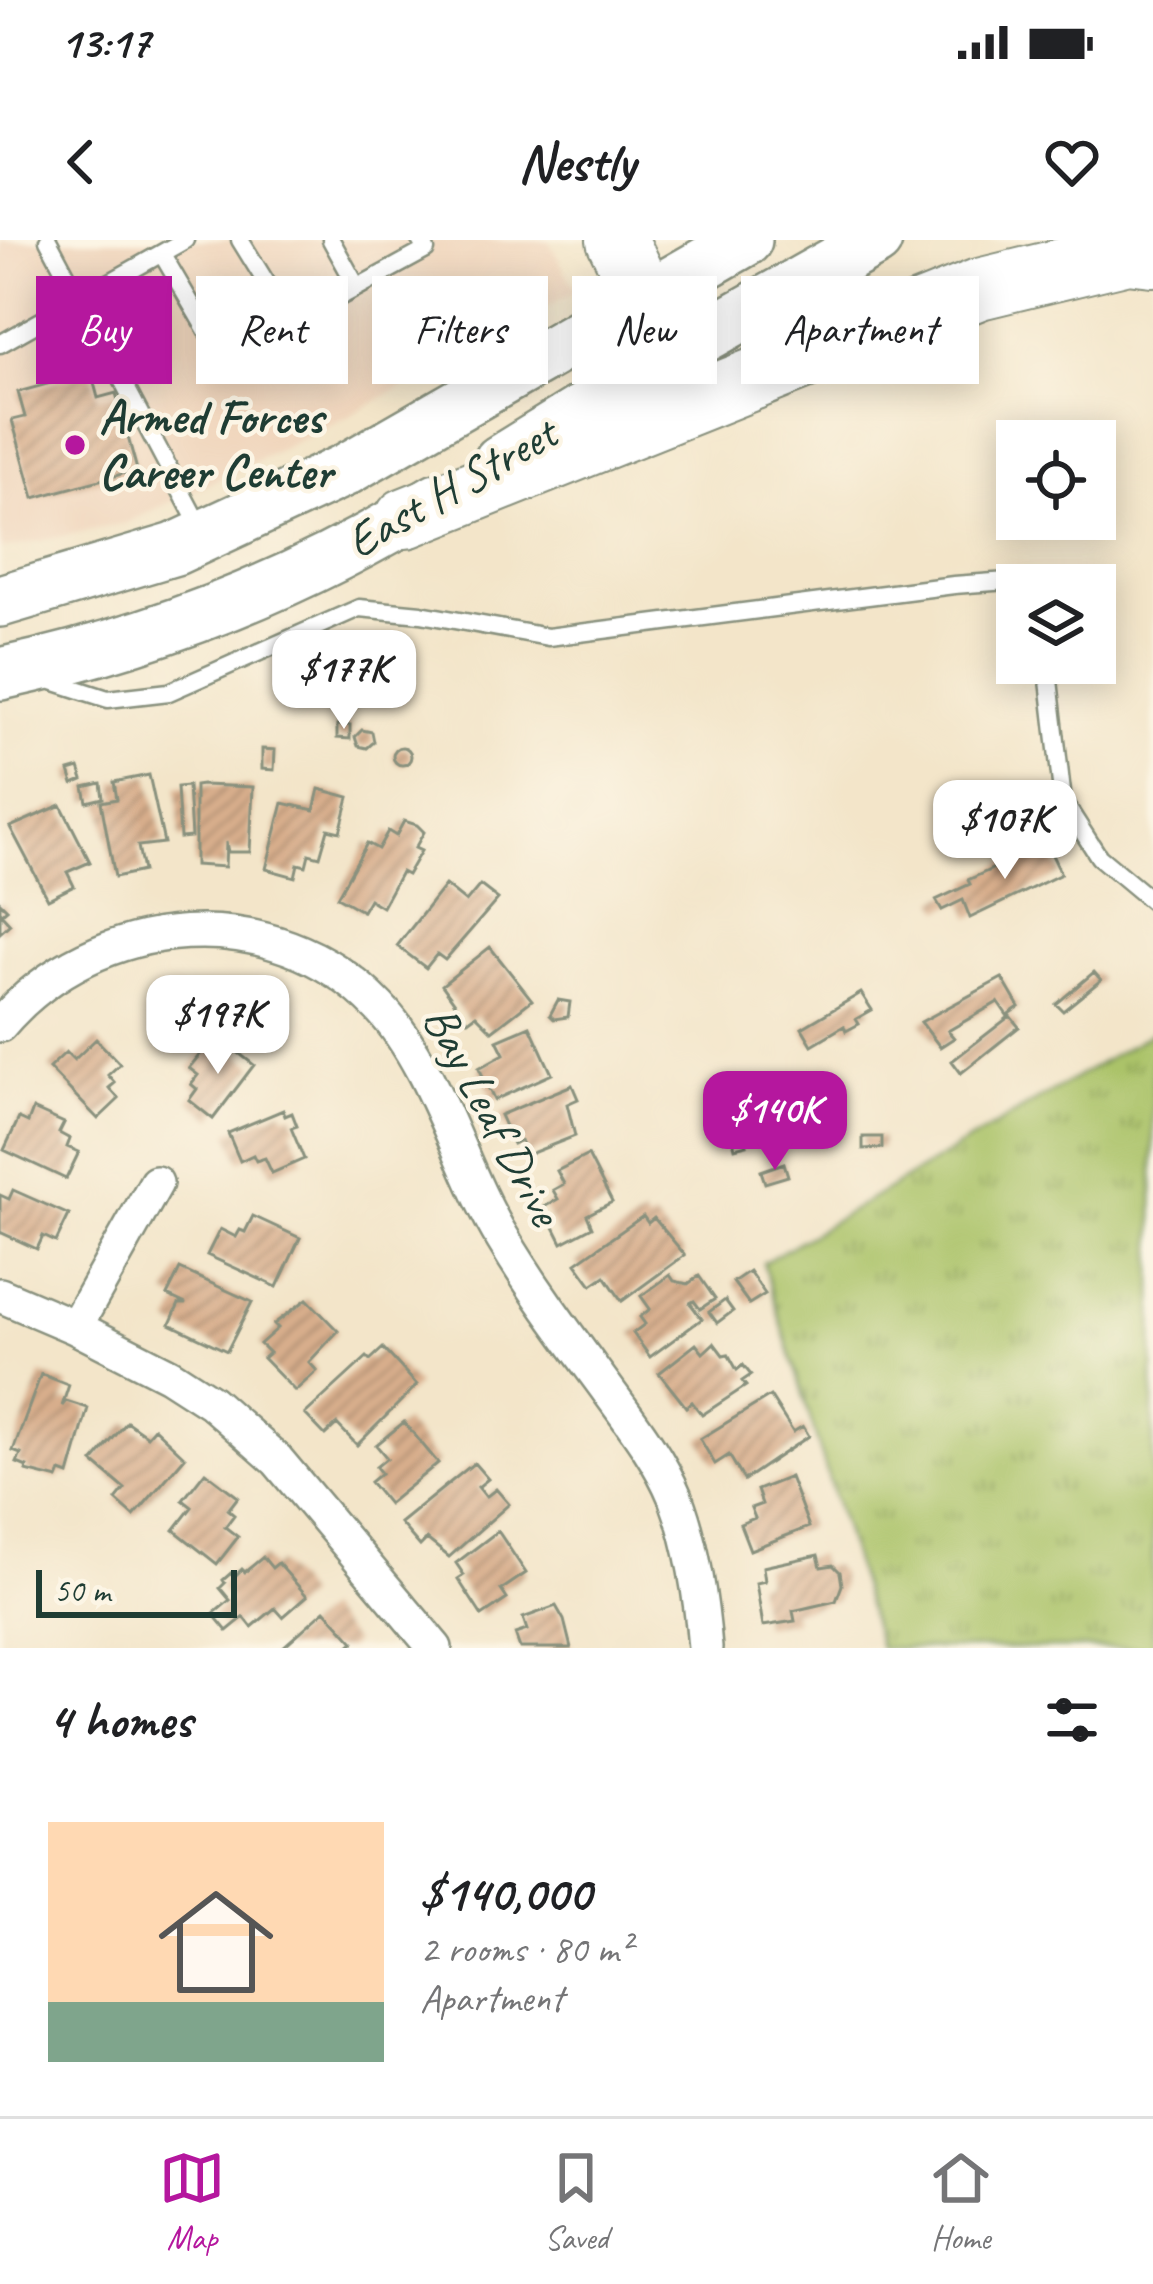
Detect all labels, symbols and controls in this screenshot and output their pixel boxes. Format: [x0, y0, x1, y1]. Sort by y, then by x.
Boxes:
text: 13:17 [60, 14, 150, 71]
text: Nestly [518, 128, 635, 196]
icon: back [48, 129, 114, 195]
icon: heart [1039, 129, 1105, 195]
chip: Buy [36, 276, 172, 384]
chip: Rent [196, 276, 348, 384]
chip: Filters [372, 276, 548, 384]
chip: New [572, 276, 717, 384]
chip: Apartment [741, 276, 979, 384]
place label: Armed Forces Career Center [99, 387, 336, 502]
street label: East H Street [335, 401, 570, 571]
map controls [996, 420, 1116, 684]
button: locate [996, 420, 1116, 540]
marker: Armed Forces Career Center [62, 432, 88, 458]
button: layers [996, 564, 1116, 684]
pin: $177K [260, 630, 428, 732]
text: $177K [299, 644, 389, 693]
pin: $107K [921, 780, 1089, 882]
text: $107K [960, 794, 1050, 843]
pin: $197K [134, 975, 302, 1077]
text: $197K [173, 989, 263, 1038]
street label: Bay Leaf Drive [410, 995, 577, 1238]
pin: $140K [691, 1071, 859, 1173]
text: $140K [730, 1085, 820, 1134]
scale bar [36, 1564, 237, 1617]
text: 50 m [54, 1570, 110, 1612]
icon: filters [1039, 1687, 1105, 1753]
text: 4 homes [48, 1688, 192, 1752]
text: $140,000 [420, 1861, 591, 1925]
icon: home [144, 1870, 288, 2014]
text: 2 rooms · 80 m² [420, 1925, 631, 1974]
text: Apartment [420, 1974, 563, 2023]
tab: Map [159, 2145, 225, 2259]
tab: Saved [543, 2145, 609, 2259]
tab: Home [928, 2145, 994, 2259]

